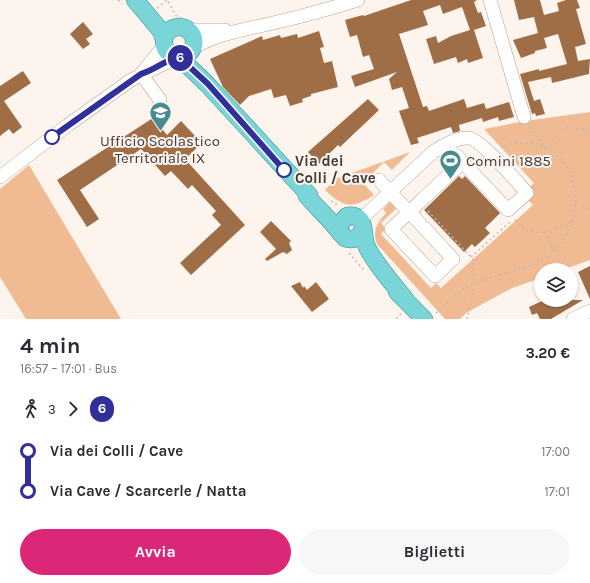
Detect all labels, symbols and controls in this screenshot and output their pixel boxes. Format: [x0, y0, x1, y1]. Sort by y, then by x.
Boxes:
line badge: 6 [167, 45, 193, 71]
text: 6 [176, 49, 184, 66]
school or university icon: Ufficio Scolastico Territoriale IX [147, 99, 173, 132]
unlabelled marker [44, 129, 60, 145]
place label: Ufficio Scolastico Territoriale IX [100, 132, 220, 167]
sports icon: Comini 1885 [438, 148, 464, 181]
place label: Via dei Colli / Cave [295, 152, 376, 187]
place label: Comini 1885 [466, 152, 551, 170]
marker: Via dei Colli / Cave [276, 162, 292, 178]
map controls [534, 263, 578, 307]
button: layers [534, 263, 578, 307]
text: 4 min [20, 333, 80, 359]
text: 3.20 € [526, 344, 570, 362]
text: 16:57 – 17:01 · Bus [20, 361, 117, 376]
icon: walk [20, 398, 42, 420]
icon: forward [62, 398, 84, 420]
text: 6 [98, 400, 106, 417]
text: 3 [48, 402, 56, 417]
text: Via dei Colli / Cave [50, 442, 183, 460]
text: 17:00 [541, 444, 570, 459]
text: Via Cave / Scarcerle / Natta [50, 482, 246, 500]
text: 17:01 [545, 484, 570, 499]
button: Avvia [20, 529, 291, 575]
button: Biglietti [299, 529, 570, 575]

